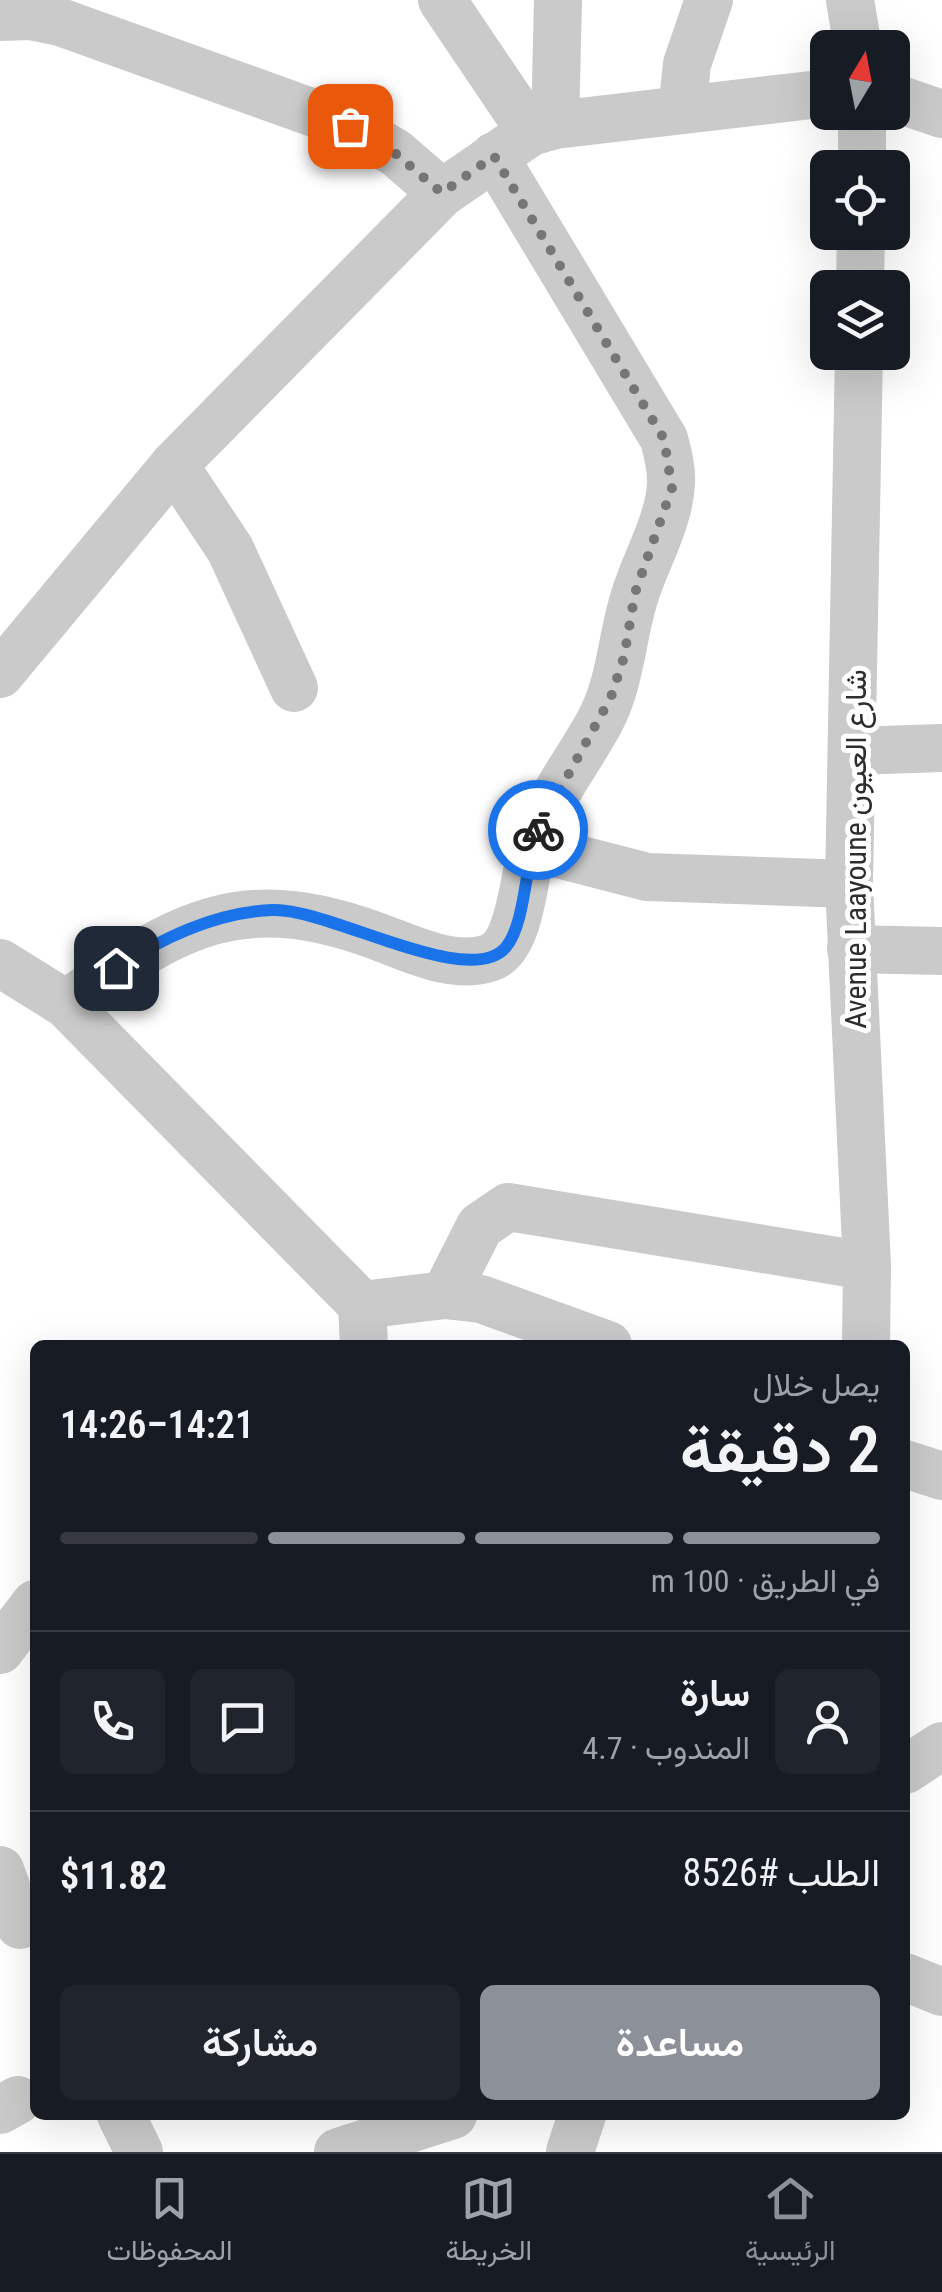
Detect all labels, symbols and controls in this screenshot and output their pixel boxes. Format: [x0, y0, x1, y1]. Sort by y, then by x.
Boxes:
north arrow [810, 30, 910, 130]
map controls [810, 30, 910, 370]
pin [308, 84, 393, 169]
icon: bag [323, 99, 378, 154]
button: locate [810, 150, 910, 250]
button: layers [810, 270, 910, 370]
street label: Avenue Laayoune شارع العيون [838, 669, 876, 1029]
courier [488, 780, 588, 880]
icon: bike [511, 803, 566, 858]
pin [74, 926, 159, 1011]
icon: home [89, 941, 144, 996]
text: يصل خلال [753, 1366, 880, 1404]
text: 14:21–14:26 [60, 1403, 254, 1447]
text: 2 دقيقة [680, 1412, 880, 1488]
text: في الطريق · 100 m [651, 1562, 880, 1600]
button: phone [60, 1669, 165, 1774]
button: chat [190, 1669, 295, 1774]
button: person [775, 1669, 880, 1774]
text: سارة [680, 1671, 750, 1715]
text: المندوب · 4.7 [583, 1729, 750, 1767]
text: الطلب #8526 [683, 1851, 880, 1895]
text: $11.82 [60, 1854, 167, 1898]
button: مشاركة [60, 1985, 460, 2100]
button: مساعدة [480, 1985, 880, 2100]
tab: المحفوظات [106, 2171, 233, 2275]
tab: الخريطة [446, 2171, 532, 2275]
tab: الرئيسية [745, 2171, 836, 2275]

